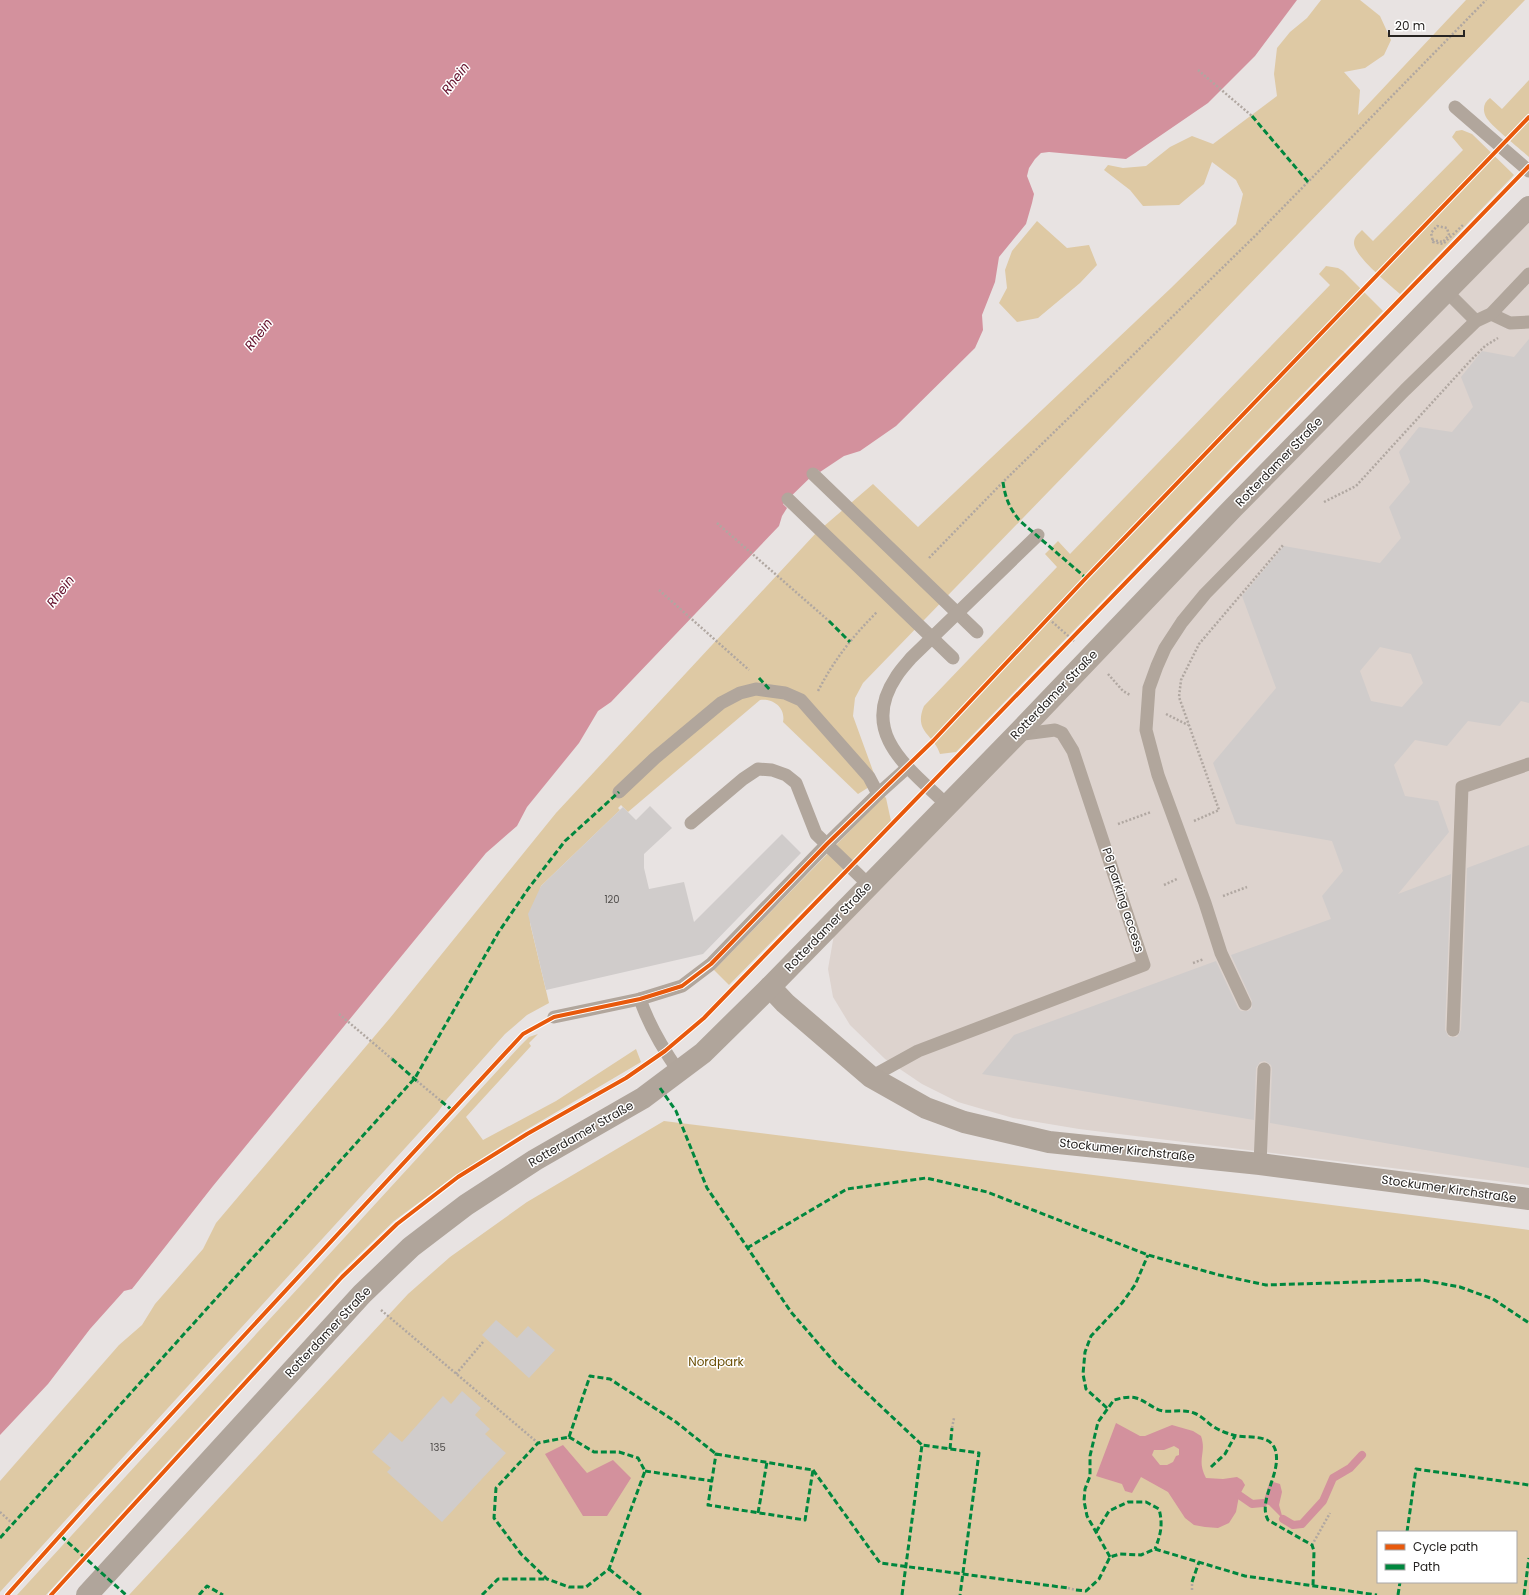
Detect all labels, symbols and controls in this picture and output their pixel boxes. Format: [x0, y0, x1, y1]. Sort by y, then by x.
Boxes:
scale bar [1389, 12, 1464, 38]
text: 20 m [1395, 17, 1425, 34]
water label: Rhein [437, 58, 474, 98]
water label: Rhein [240, 314, 277, 354]
street label: Rotterdamer Straße [1231, 413, 1326, 510]
water label: Rhein [42, 571, 79, 611]
street label: Rotterdamer Straße [1006, 646, 1101, 743]
street label: P6 parking access [1099, 845, 1148, 954]
street label: Rotterdamer Straße [780, 878, 875, 975]
house number: 120 [604, 892, 620, 907]
street label: Rotterdamer Straße [525, 1096, 637, 1171]
street label: Stockumer Kirchstraße [1058, 1134, 1196, 1165]
street label: Stockumer Kirchstraße [1380, 1171, 1518, 1206]
street label: Rotterdamer Straße [281, 1282, 374, 1381]
park label: Nordpark [688, 1353, 745, 1370]
house number: 135 [430, 1440, 446, 1455]
legend [1377, 1531, 1517, 1583]
text: Cycle path [1413, 1538, 1478, 1555]
text: Path [1413, 1558, 1440, 1575]

